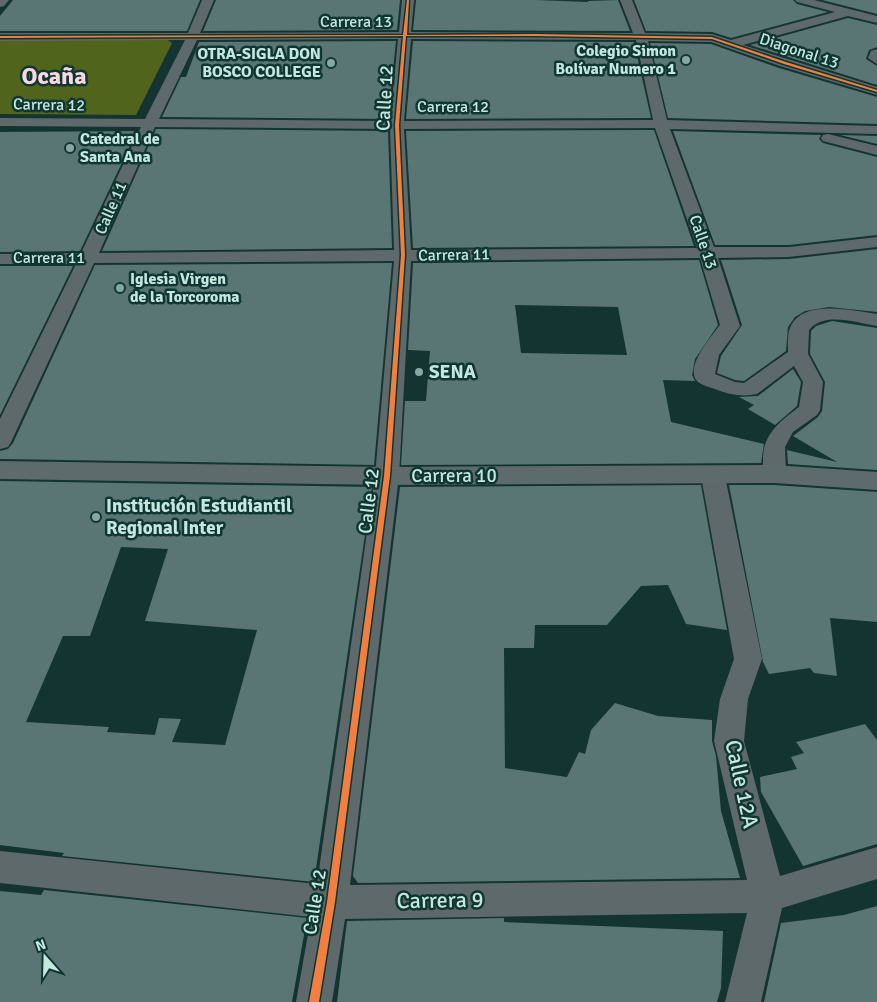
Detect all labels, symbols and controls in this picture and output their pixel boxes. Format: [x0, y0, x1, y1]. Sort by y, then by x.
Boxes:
street label: Carrera 13 [320, 12, 392, 32]
street label: Diagonal 13 [757, 29, 841, 73]
place label: Colegio Simon Bolívar Numero 1 [555, 41, 676, 79]
place label: OTRA-SIGLA DON BOSCO COLLEGE [197, 44, 321, 82]
marker: Colegio Simon Bolívar Numero 1 [680, 54, 692, 66]
marker: OTRA-SIGLA DON BOSCO COLLEGE [325, 57, 337, 69]
district label: Ocaña [21, 61, 87, 91]
street label: Calle 12 [371, 64, 399, 132]
street label: Carrera 12 [13, 94, 85, 116]
street label: Carrera 12 [417, 97, 489, 117]
place label: Catedral de Santa Ana [80, 129, 160, 167]
marker: Catedral de Santa Ana [64, 142, 76, 154]
street label: Calle 11 [91, 179, 131, 237]
street label: Calle 13 [685, 212, 721, 272]
street label: Carrera 11 [418, 244, 490, 266]
street label: Carrera 11 [13, 248, 85, 268]
place label: Iglesia Virgen de la Torcoroma [130, 269, 240, 307]
marker: Iglesia Virgen de la Torcoroma [114, 282, 126, 294]
place label: SENA [429, 360, 476, 384]
marker: SENA [413, 366, 425, 378]
street label: Carrera 10 [411, 464, 497, 488]
street label: Calle 12 [353, 467, 385, 535]
place label: Institución Estudiantil Regional Inter [106, 494, 292, 540]
marker: Institución Estudiantil Regional Inter [90, 511, 102, 523]
street label: Calle 12A [719, 737, 765, 831]
street label: Calle 12 [298, 868, 332, 936]
street label: Carrera 9 [396, 886, 484, 914]
north arrow [20, 932, 70, 982]
text: N [33, 936, 48, 955]

